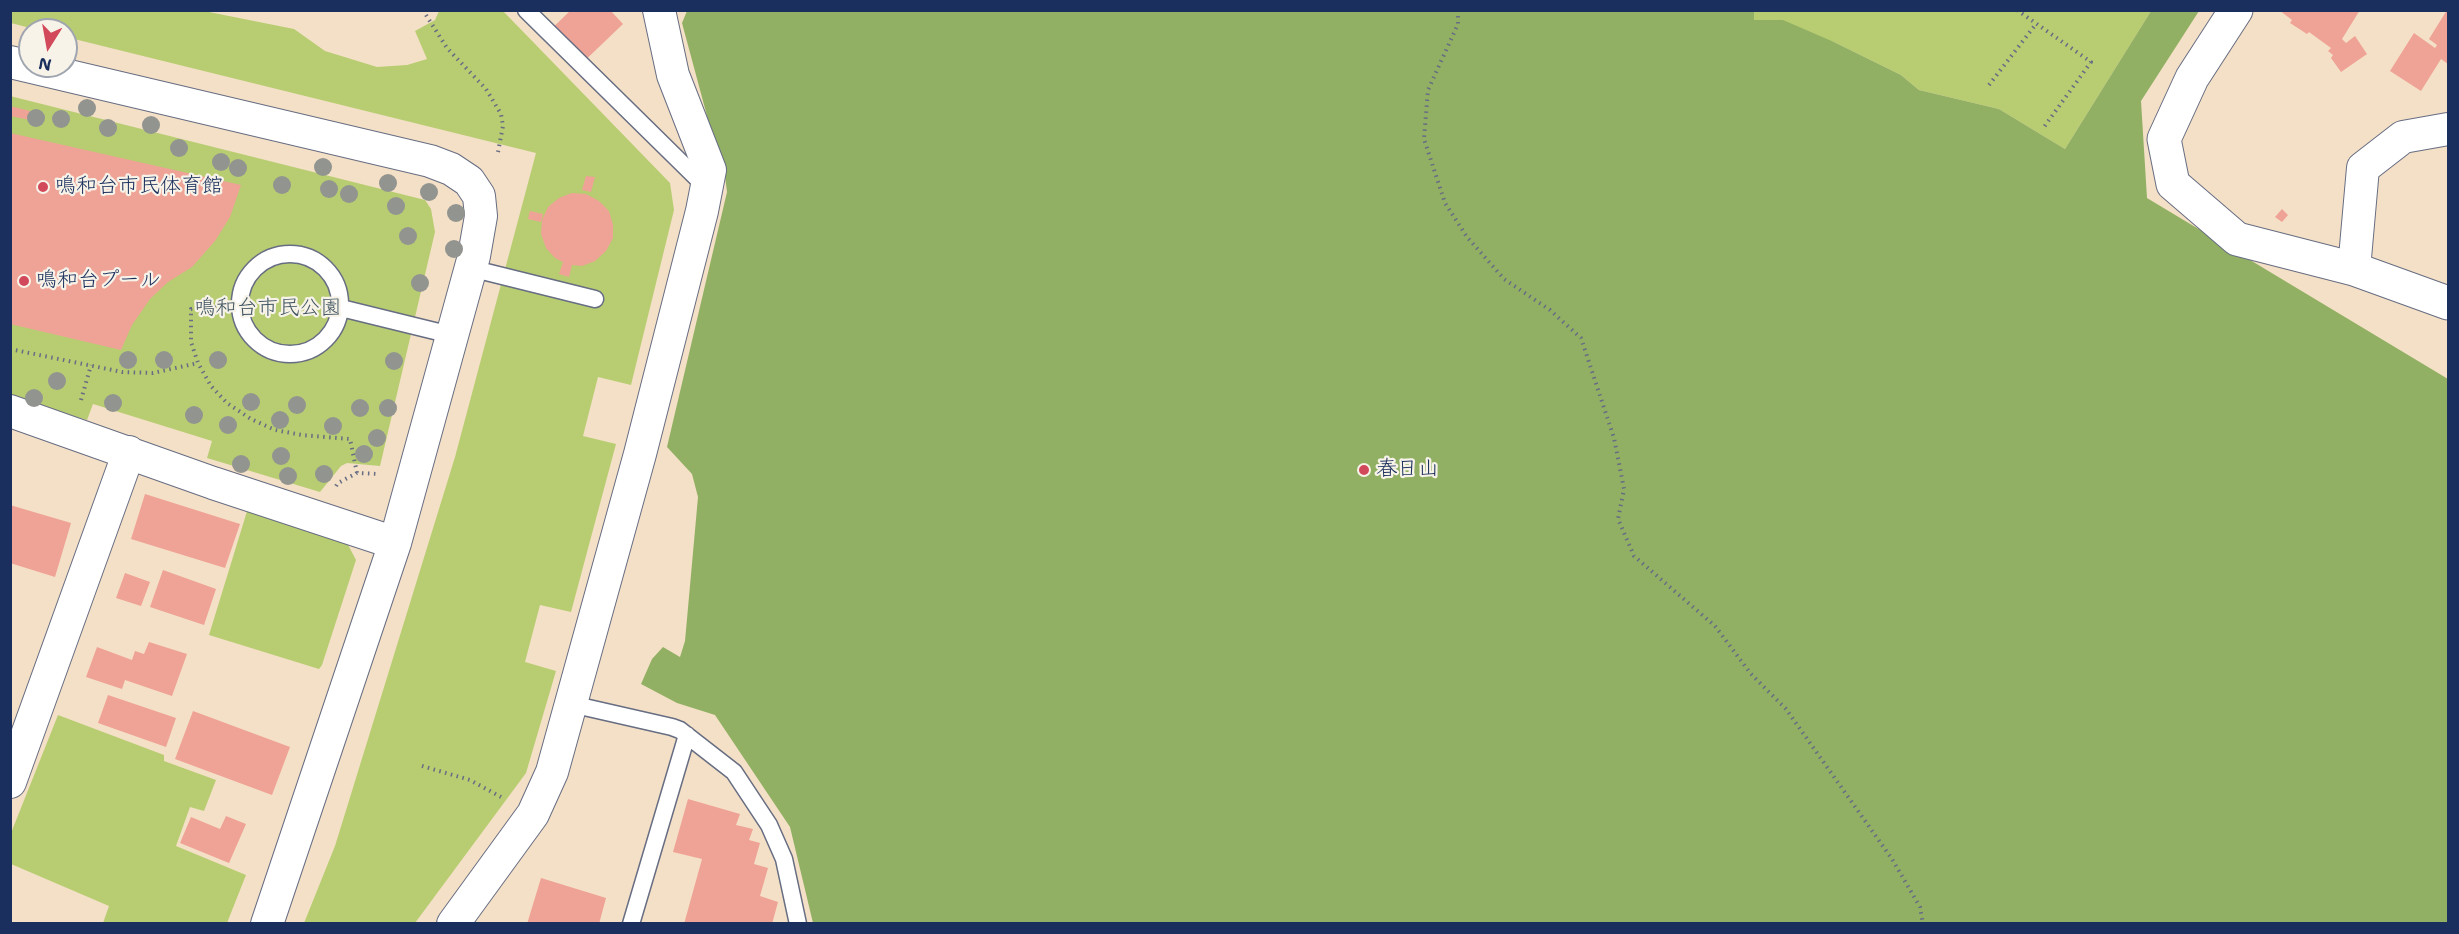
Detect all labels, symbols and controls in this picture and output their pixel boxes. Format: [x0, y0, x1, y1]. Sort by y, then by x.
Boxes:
north arrow [18, 18, 78, 78]
text: N [37, 53, 53, 76]
place label: 鳴和台市民体育館 [55, 174, 223, 200]
marker: 鳴和台市民体育館 [36, 180, 50, 194]
place label: 鳴和台プール [36, 268, 161, 294]
marker: 鳴和台プール [17, 274, 31, 288]
park label: 鳴和台市民公園 [195, 296, 341, 322]
place label: 春日山 [1376, 457, 1439, 483]
marker: 春日山 [1357, 463, 1371, 477]

